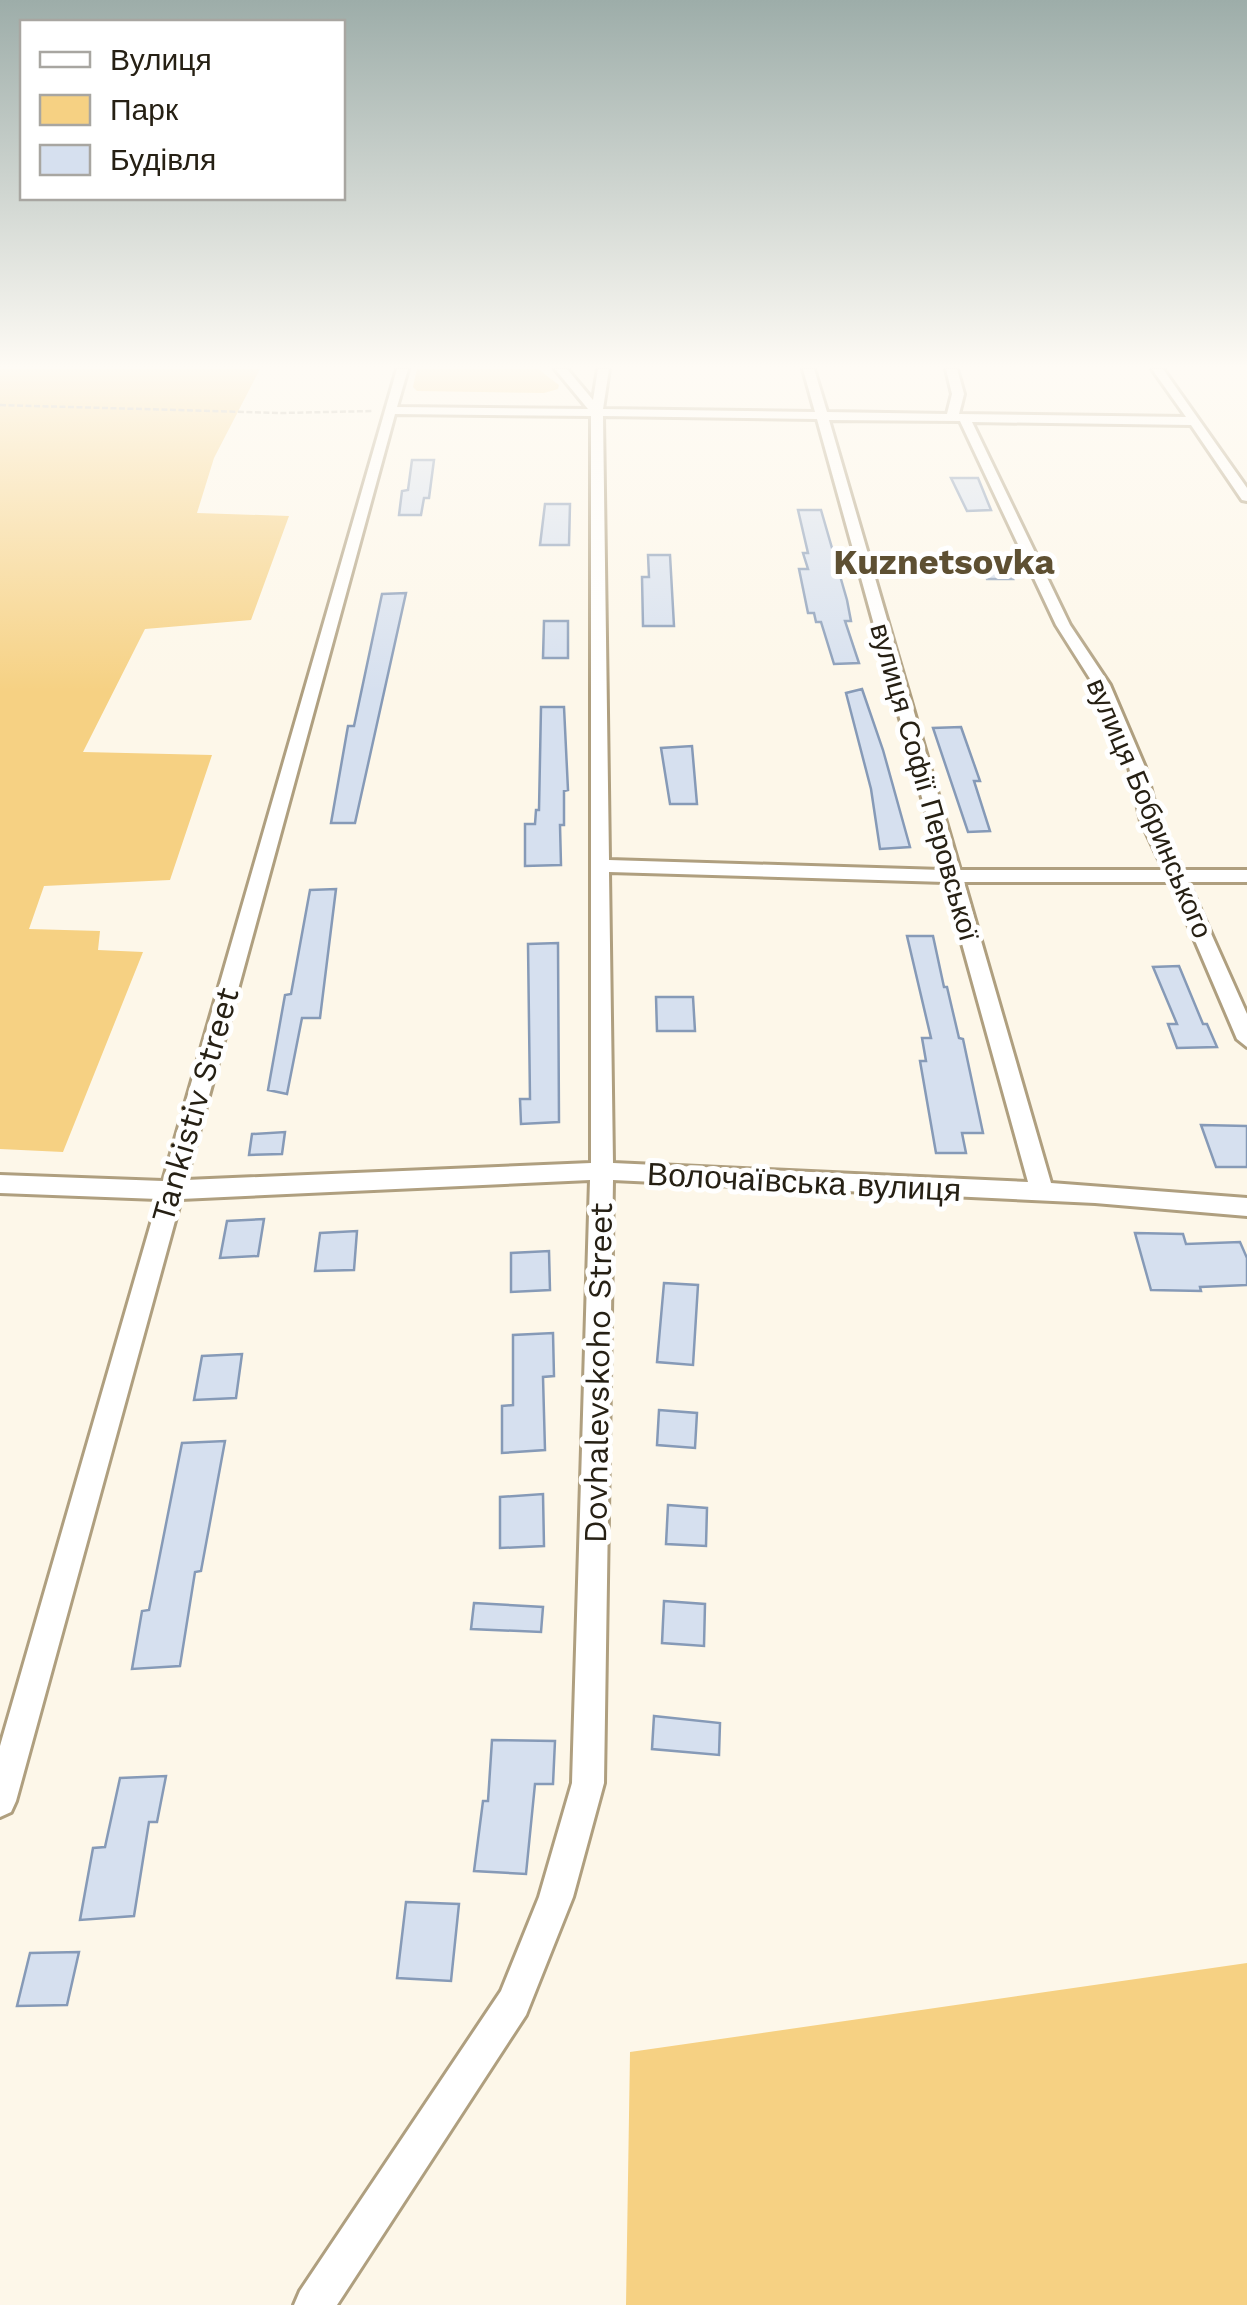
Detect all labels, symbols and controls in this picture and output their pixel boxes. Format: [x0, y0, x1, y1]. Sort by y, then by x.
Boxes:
legend [20, 20, 345, 200]
text: Вулиця [110, 42, 212, 77]
text: Парк [110, 92, 179, 127]
text: Будівля [110, 142, 216, 177]
district label: Kuznetsovka [833, 541, 1055, 583]
street label: вулиця Софії Перовської [863, 620, 986, 945]
street label: вулиця Бобринського [1080, 673, 1219, 943]
street label: Tankistiv Street [143, 983, 247, 1227]
street label: Волочаївська вулиця [646, 1155, 962, 1209]
street label: Dovhalevskoho Street [576, 1202, 620, 1544]

